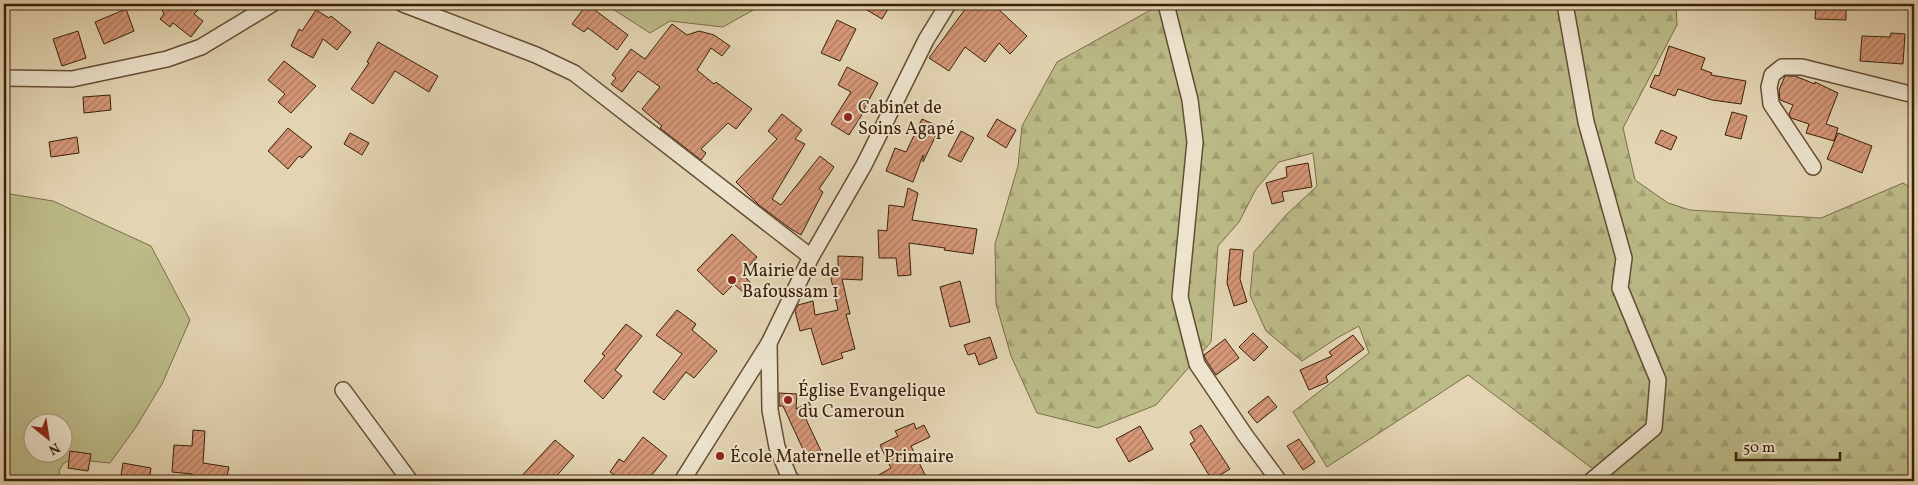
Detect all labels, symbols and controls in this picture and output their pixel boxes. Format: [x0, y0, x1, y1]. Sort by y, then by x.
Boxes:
place label: Cabinet de Soins Agapé [858, 96, 955, 142]
marker: Cabinet de Soins Agapé [842, 111, 854, 123]
place label: Mairie de de Bafoussam 1 [742, 259, 839, 305]
marker: Mairie de de Bafoussam 1 [726, 274, 738, 286]
place label: Église Evangelique du Cameroun [798, 379, 946, 425]
marker: Église Evangelique du Cameroun [782, 394, 794, 406]
north arrow [22, 412, 72, 462]
scale bar [1736, 430, 1839, 462]
text: N [45, 437, 63, 459]
text: 50 m [1743, 438, 1775, 459]
place label: École Maternelle et Primaire [730, 445, 954, 470]
marker: École Maternelle et Primaire [714, 450, 726, 462]

